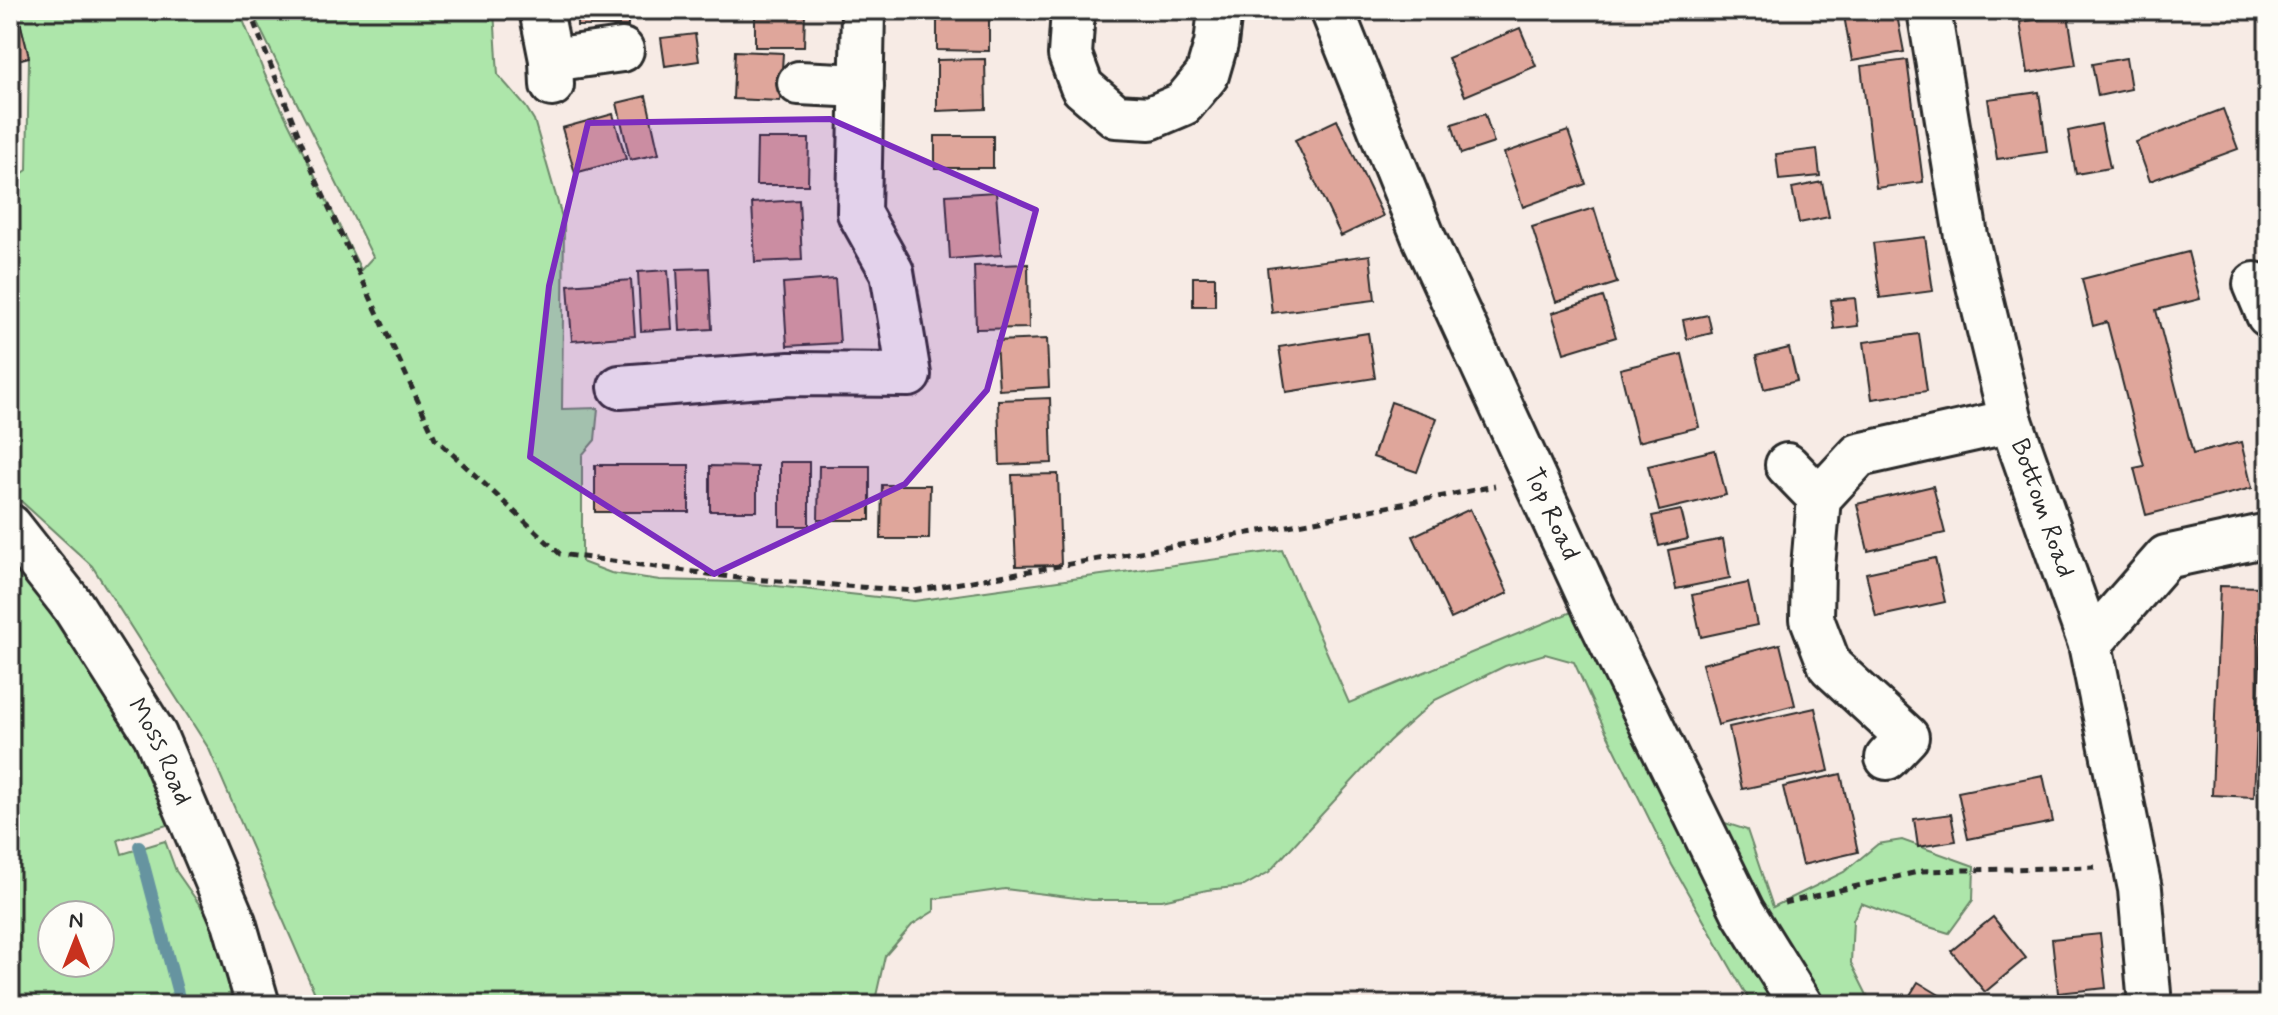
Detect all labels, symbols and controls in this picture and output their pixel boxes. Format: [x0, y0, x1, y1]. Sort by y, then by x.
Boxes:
street label: Bottom Road [2002, 434, 2082, 582]
street label: Top Road [1515, 463, 1587, 566]
street label: Moss Road [119, 692, 200, 810]
north arrow [36, 899, 116, 979]
text: N [69, 907, 83, 935]

